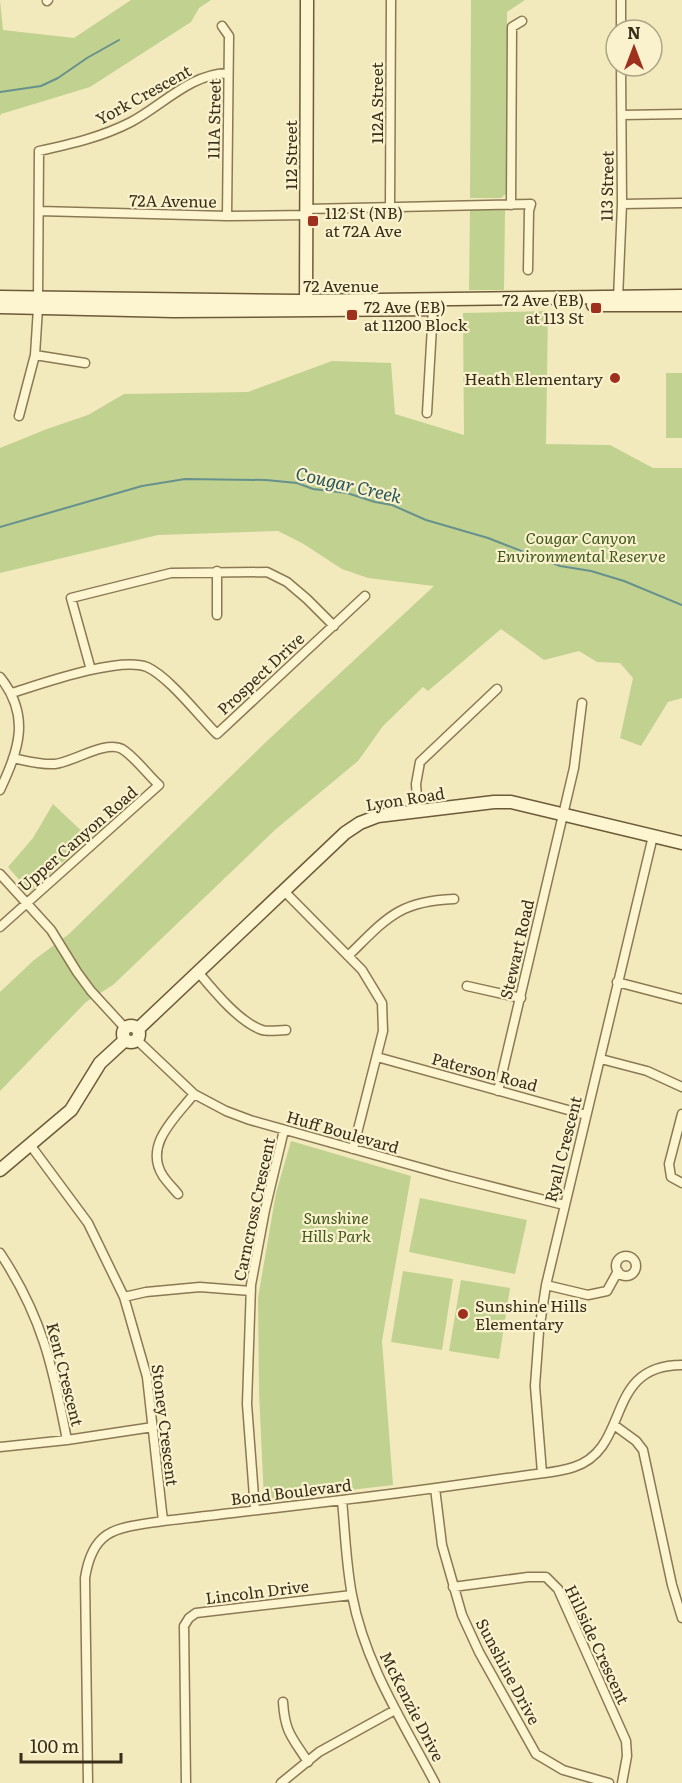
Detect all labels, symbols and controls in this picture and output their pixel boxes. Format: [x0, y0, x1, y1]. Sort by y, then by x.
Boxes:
north arrow [604, 18, 664, 78]
text: N [627, 20, 641, 44]
street label: York Crescent [91, 58, 196, 130]
street label: 112A Street [364, 62, 388, 144]
street label: 111A Street [200, 78, 226, 159]
street label: 112 Street [278, 119, 302, 190]
street label: 113 Street [593, 150, 619, 222]
street label: 72A Avenue [129, 187, 217, 213]
place label: 112 St (NB) at 72A Ave [325, 200, 403, 242]
marker: 112 St (NB) at 72A Ave [306, 214, 320, 228]
street label: 72 Avenue [303, 273, 379, 297]
place label: 72 Ave (EB) at 113 St [502, 287, 585, 329]
place label: 72 Ave (EB) at 11200 Block [364, 294, 468, 336]
marker: 72 Ave (EB) at 113 St [589, 301, 603, 315]
marker: 72 Ave (EB) at 11200 Block [345, 308, 359, 322]
place label: Heath Elementary [464, 366, 604, 390]
marker: Heath Elementary [608, 371, 622, 385]
water label: Cougar Creek [293, 459, 405, 509]
park label: Cougar Canyon Environmental Reserve [496, 525, 666, 567]
street label: Prospect Drive [211, 626, 309, 720]
street label: Upper Canyon Road [12, 779, 142, 897]
street label: Lyon Road [364, 780, 446, 816]
street label: Stewart Road [493, 896, 539, 1001]
street label: Paterson Road [429, 1045, 541, 1097]
street label: Ryall Crescent [537, 1093, 587, 1205]
street label: Huff Boulevard [284, 1103, 402, 1159]
street label: Carncross Crescent [226, 1134, 280, 1283]
park label: Sunshine Hills Park [301, 1205, 371, 1247]
place label: Sunshine Hills Elementary [475, 1293, 587, 1335]
marker: Sunshine Hills Elementary [456, 1307, 470, 1321]
street label: Kent Crescent [42, 1320, 91, 1429]
street label: Stoney Crescent [147, 1363, 185, 1488]
street label: Bond Boulevard [229, 1472, 353, 1510]
street label: Lincoln Drive [204, 1573, 310, 1609]
street label: Hillside Crescent [560, 1580, 637, 1708]
street label: Sunshine Drive [471, 1614, 547, 1728]
street label: McKenzie Drive [375, 1647, 451, 1765]
scale bar [21, 1726, 122, 1764]
text: 100 m [30, 1732, 79, 1759]

